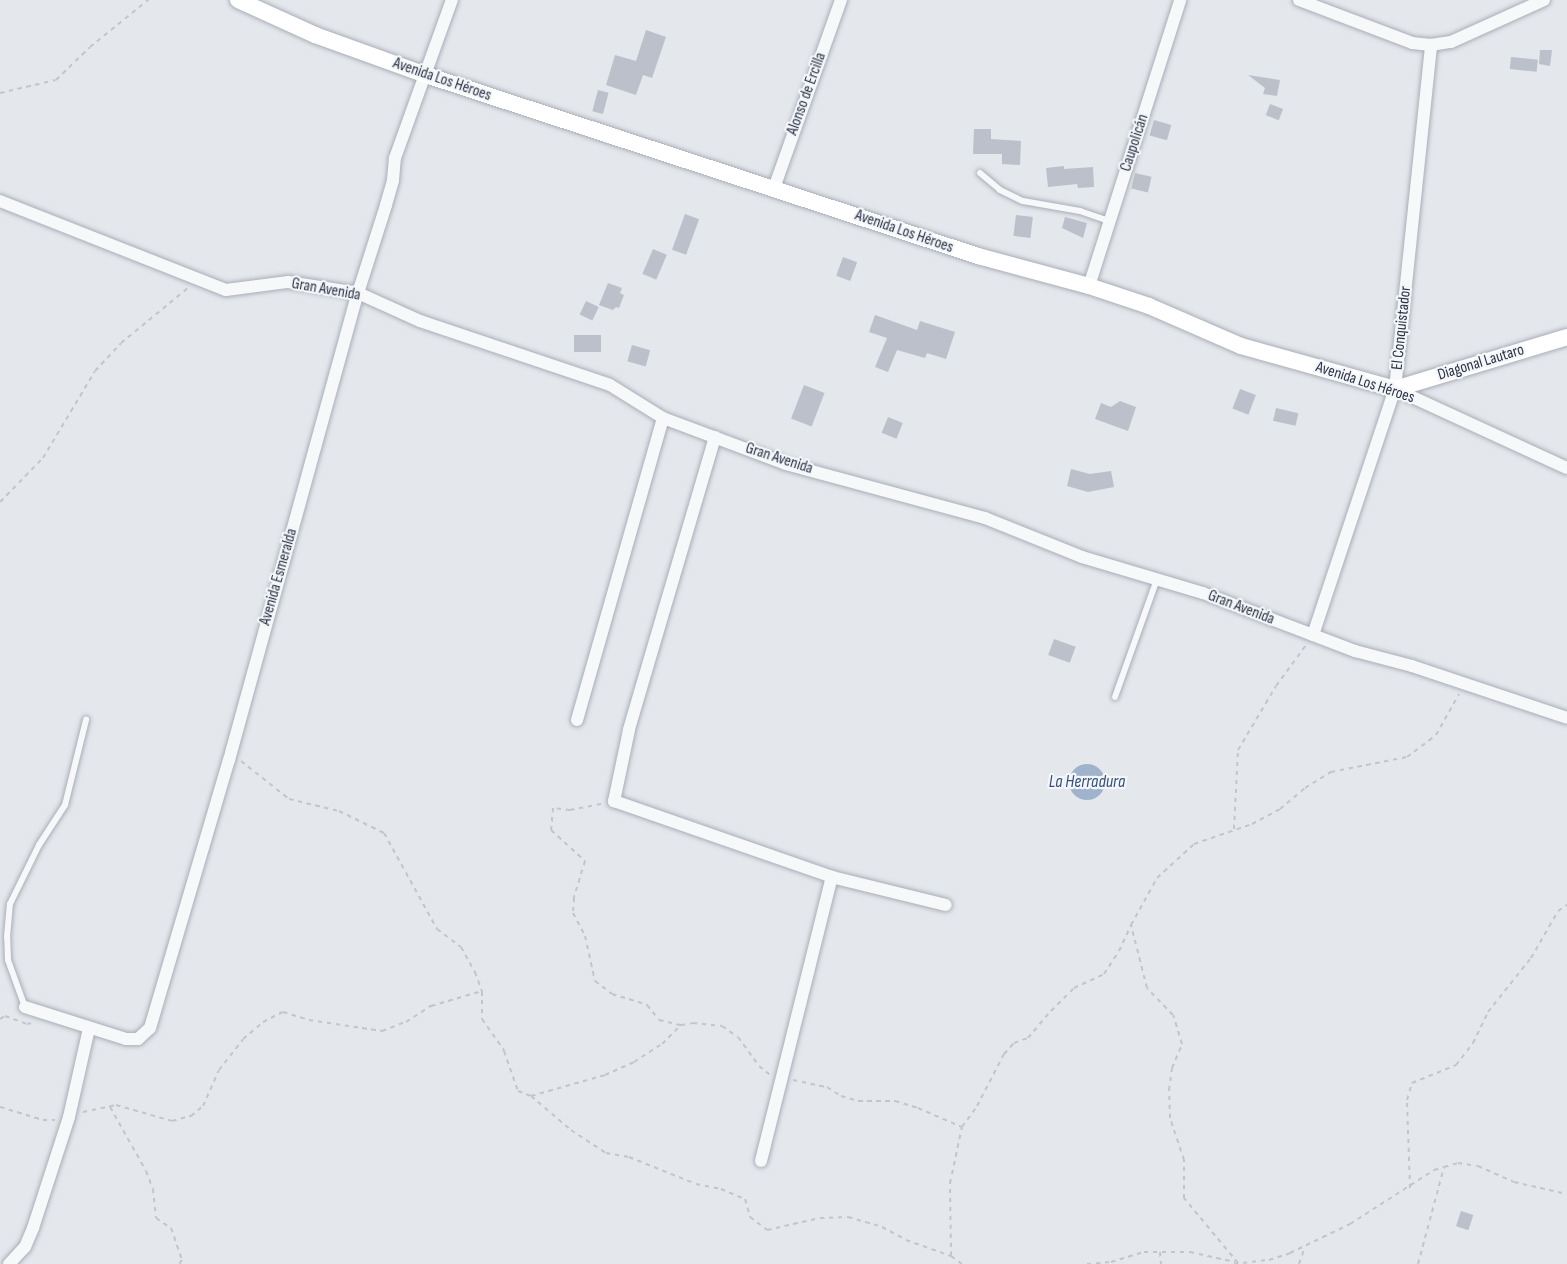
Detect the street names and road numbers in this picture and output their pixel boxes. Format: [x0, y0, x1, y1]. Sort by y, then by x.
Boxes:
street label: Alonso de Ercilla [783, 50, 831, 138]
street label: Avenida Los Héroes [390, 54, 494, 106]
street label: Caupolicán [1117, 112, 1153, 174]
street label: Avenida Los Héroes [852, 206, 956, 258]
street label: Gran Avenida [290, 274, 362, 306]
street label: El Conquistador [1388, 285, 1416, 371]
street label: Diagonal Lautaro [1436, 341, 1526, 385]
street label: Avenida Los Héroes [1313, 358, 1417, 408]
street label: Gran Avenida [743, 439, 815, 479]
street label: Avenida Esmeralda [256, 526, 302, 628]
street label: Gran Avenida [1205, 587, 1277, 629]

